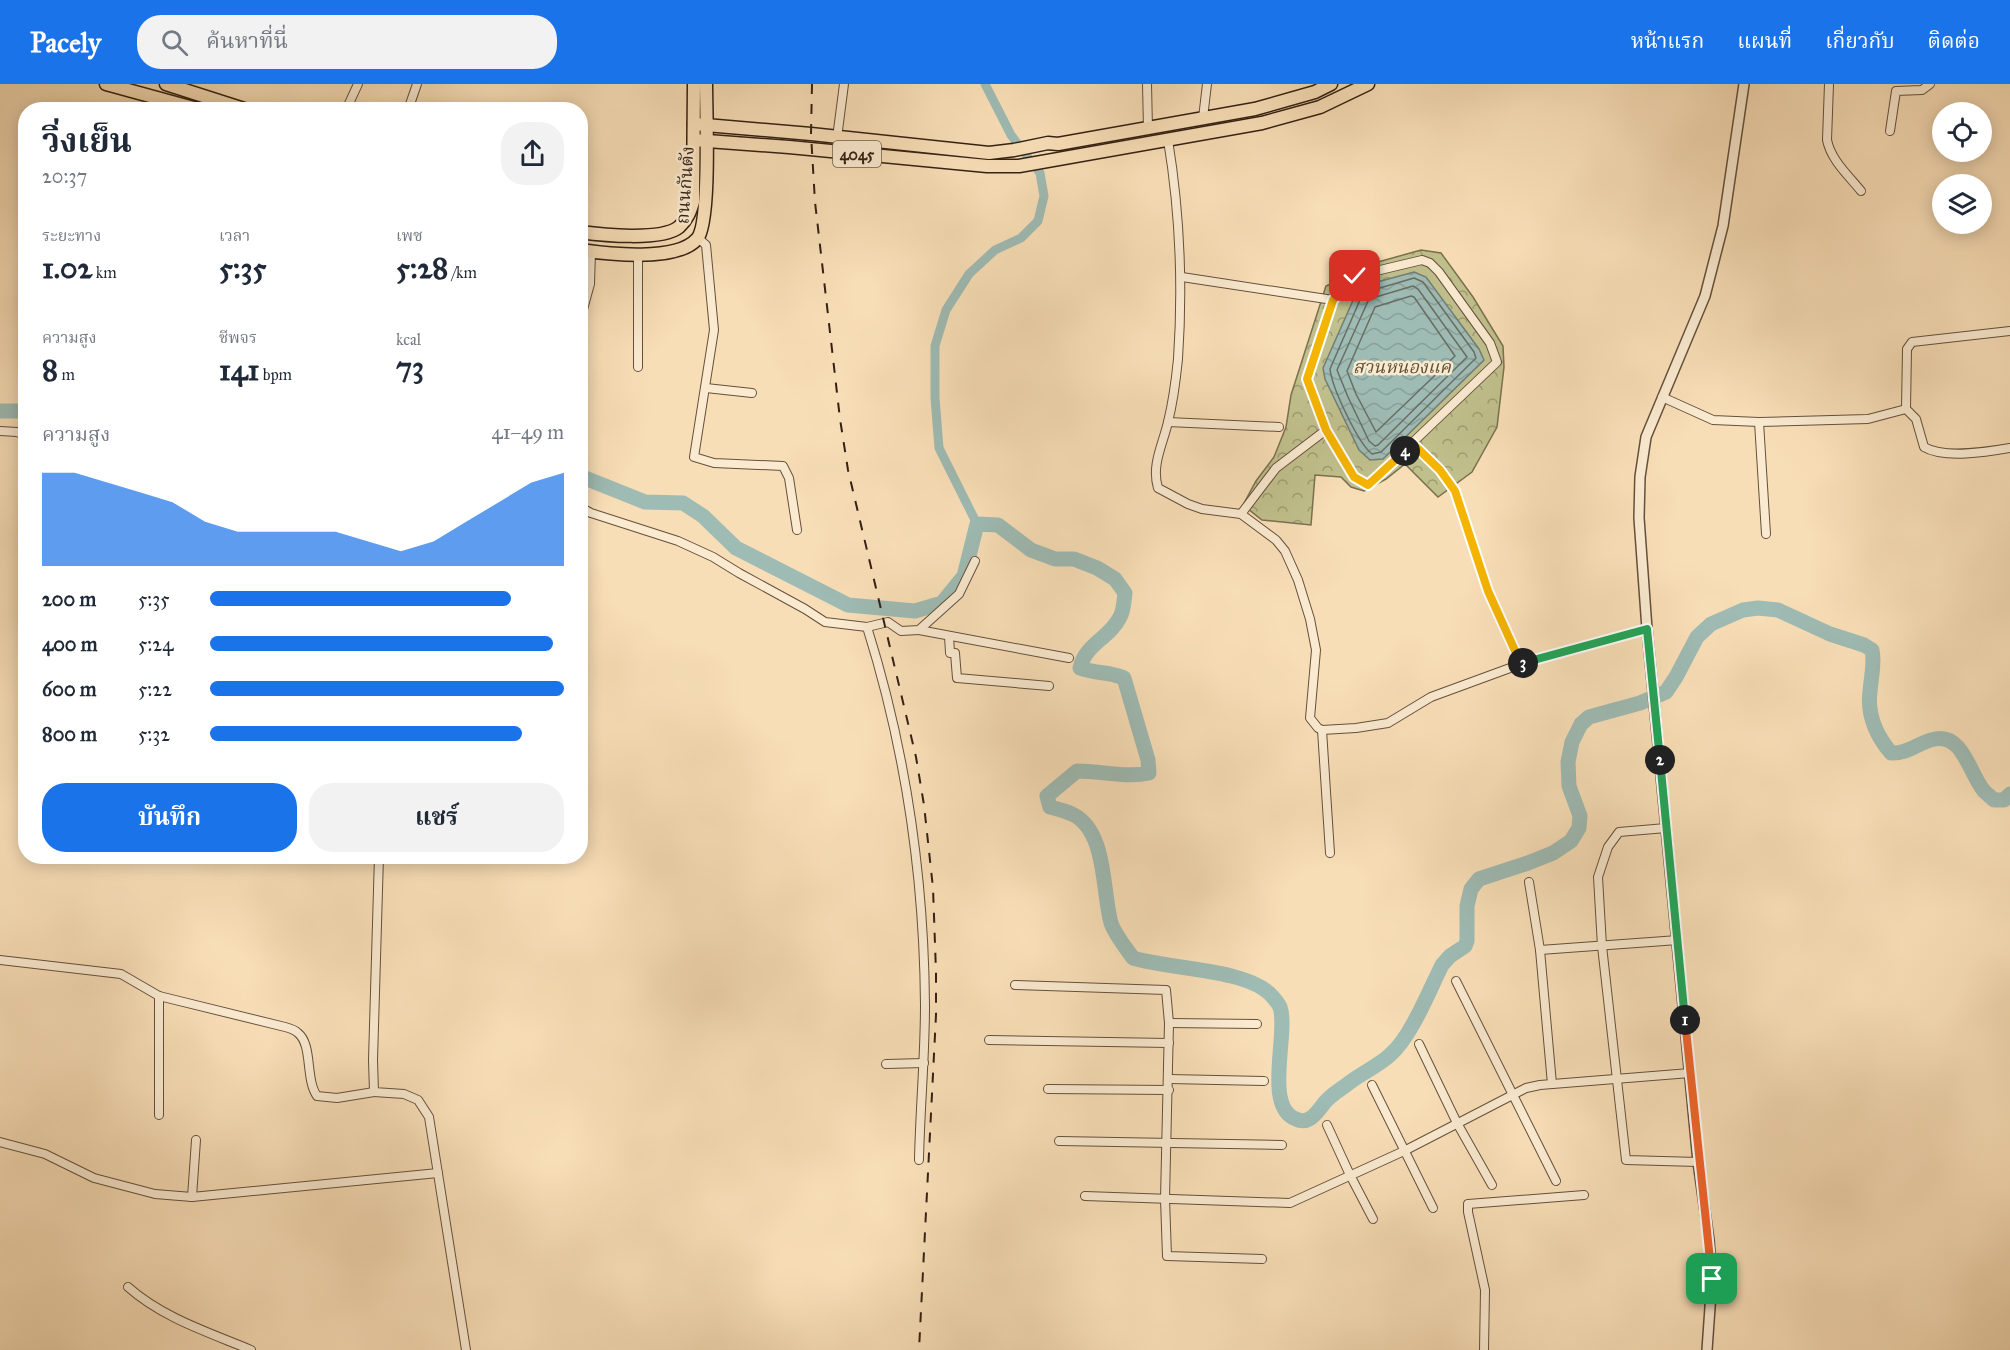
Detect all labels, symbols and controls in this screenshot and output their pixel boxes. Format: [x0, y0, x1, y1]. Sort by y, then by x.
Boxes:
search box [137, 15, 557, 69]
text: Pacely [30, 25, 101, 60]
icon: search [158, 26, 191, 59]
text: ค้นหาที่นี่ [206, 27, 288, 54]
text: หน้าแรก [1631, 28, 1704, 54]
text: แผนที่ [1737, 28, 1792, 54]
text: เกี่ยวกับ [1825, 28, 1895, 54]
text: ติดต่อ [1928, 28, 1980, 54]
map controls [1932, 102, 1992, 234]
button: locate [1932, 102, 1992, 162]
text: วิ่งเย็น [42, 121, 132, 161]
button: share [501, 122, 564, 185]
road number: 4045 [833, 141, 881, 167]
street label: ถนนกันตัง [671, 145, 699, 225]
text: 20:37 [42, 164, 87, 188]
button: layers [1932, 174, 1992, 234]
text: ระยะทาง [42, 226, 101, 245]
text: เวลา [219, 226, 250, 245]
text: เพซ [396, 226, 423, 245]
text: 1.02 [42, 250, 92, 286]
text: 5:35 [219, 250, 266, 286]
text: 5:28 [396, 250, 448, 286]
pin [1329, 250, 1380, 301]
icon: check [1338, 259, 1371, 292]
text: km [92, 263, 117, 282]
text: /km [448, 263, 477, 282]
text: ความสูง [42, 328, 97, 347]
text: ชีพจร [219, 328, 257, 347]
text: kcal [396, 330, 421, 349]
text: 73 [396, 349, 424, 385]
text: 8 [42, 352, 58, 388]
text: 141 [219, 352, 259, 388]
park label: สวนหนองแค [1353, 356, 1452, 378]
text: m [58, 365, 75, 384]
text: bpm [259, 365, 292, 384]
text: 41–49 m [491, 420, 564, 444]
text: ความสูง [42, 422, 110, 446]
pin: 4 [1390, 436, 1420, 466]
text: 4 [1401, 441, 1409, 460]
text: 200 m [42, 587, 96, 611]
text: 5:35 [138, 587, 170, 611]
text: 400 m [42, 632, 98, 656]
text: 5:24 [138, 632, 173, 656]
pin: 3 [1508, 648, 1538, 678]
text: 3 [1520, 653, 1526, 672]
text: 600 m [42, 677, 97, 701]
text: 5:22 [138, 677, 172, 701]
text: 800 m [42, 722, 97, 746]
text: 5:32 [138, 722, 170, 746]
pin: 2 [1645, 745, 1675, 775]
text: 2 [1656, 750, 1664, 769]
button: บันทึก [42, 783, 297, 852]
button: แชร์ [309, 783, 564, 852]
pin: 1 [1670, 1005, 1700, 1035]
text: 1 [1682, 1010, 1688, 1029]
pin [1686, 1253, 1737, 1304]
icon: arrive [1695, 1262, 1728, 1295]

